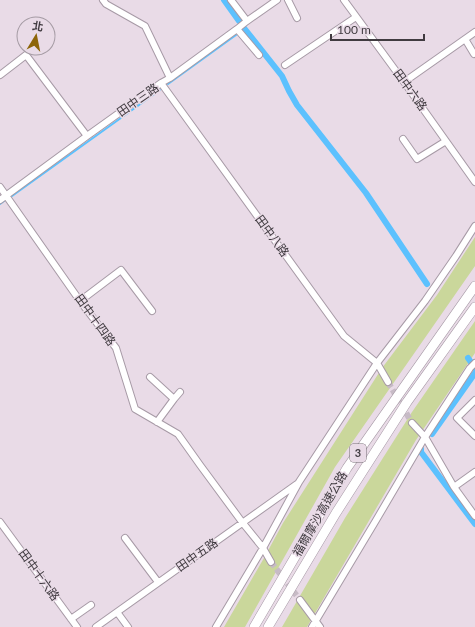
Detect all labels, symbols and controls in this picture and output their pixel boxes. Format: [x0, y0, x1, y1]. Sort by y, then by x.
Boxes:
north arrow [16, 16, 56, 56]
scale bar [331, 16, 424, 42]
text: 北 [31, 18, 44, 33]
text: 100 m [337, 22, 371, 37]
street label: 田中六路 [390, 66, 431, 114]
street label: 田中三路 [114, 80, 162, 120]
street label: 田中八路 [252, 212, 293, 260]
street label: 田中十四路 [72, 291, 119, 348]
road number: 3 [350, 444, 366, 462]
street label: 福爾摩沙高速公路 [289, 468, 350, 559]
street label: 田中五路 [173, 535, 221, 575]
street label: 田中十六路 [16, 546, 63, 603]

